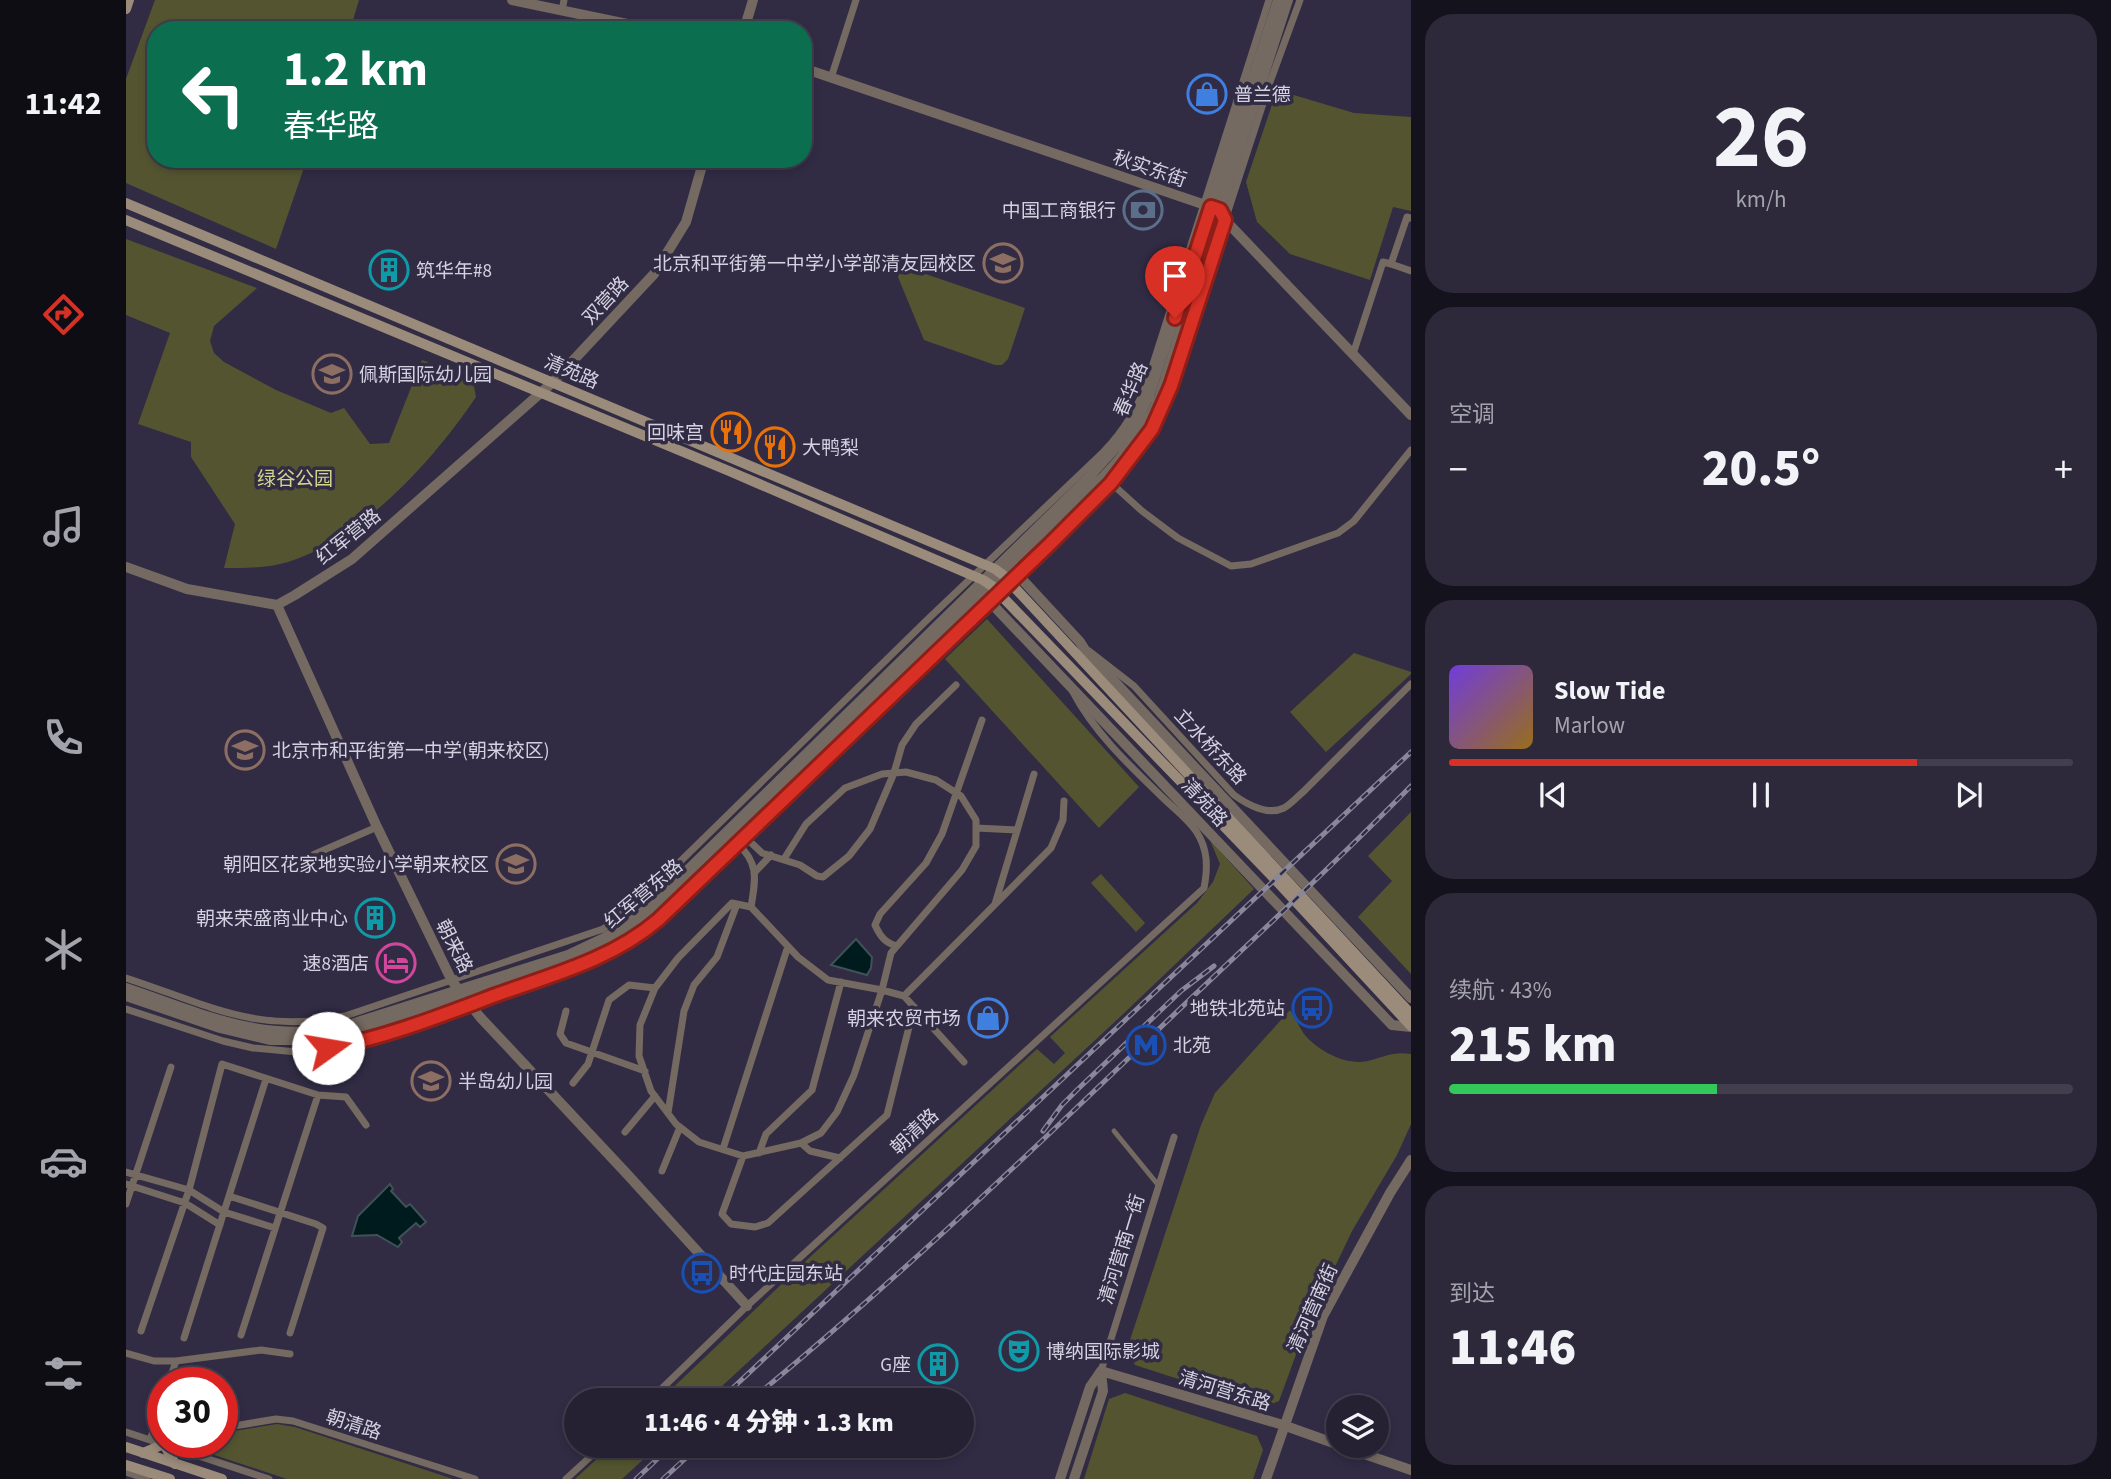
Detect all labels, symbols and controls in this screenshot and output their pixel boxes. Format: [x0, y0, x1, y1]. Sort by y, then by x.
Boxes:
text: 1.2 km [283, 35, 428, 105]
icon: left [168, 49, 259, 140]
shop icon: 普兰德 [1186, 73, 1228, 115]
text: 26 [1713, 73, 1809, 202]
text: 11:42 [24, 81, 102, 127]
place label: 普兰德 [1234, 82, 1291, 109]
text: 春华路 [283, 104, 379, 150]
street label: 秋实东街 [1109, 144, 1190, 195]
text: km/h [1735, 183, 1787, 216]
bank icon: 中国工商银行 [1122, 189, 1164, 231]
place label: 中国工商银行 [1002, 198, 1116, 225]
school or university icon: 北京和平街第一中学小学部清友园校区 [982, 242, 1024, 284]
pin [1145, 246, 1205, 318]
building icon: 筑华年#8 [368, 249, 410, 291]
place label: 北京和平街第一中学小学部清友园校区 [653, 251, 976, 278]
icon: arrive [1156, 257, 1194, 295]
place label: 筑华年#8 [416, 258, 492, 285]
street label: 双营路 [577, 271, 635, 331]
icon: directions [39, 290, 88, 339]
street label: 清苑路 [540, 349, 603, 396]
school or university icon: 佩斯国际幼儿园 [311, 353, 353, 395]
street label: 春华路 [1108, 358, 1155, 421]
place label: 佩斯国际幼儿园 [359, 362, 492, 389]
text: 空调 [1449, 398, 1495, 431]
restaurant icon: 回味宫 [710, 411, 752, 453]
place label: 回味宫 [647, 420, 704, 447]
restaurant icon: 大鸭梨 [754, 426, 796, 468]
text: 20.5° [1702, 432, 1820, 506]
place label: 大鸭梨 [802, 435, 859, 462]
text: − [1449, 443, 1468, 497]
text: + [2054, 443, 2073, 497]
park label: 绿谷公园 [257, 466, 333, 493]
icon: music [39, 502, 88, 551]
street label: 红军营路 [311, 503, 387, 572]
text: Slow Tide [1554, 672, 1665, 709]
street label: 立水桥东路 [1168, 703, 1252, 791]
text: Marlow [1554, 709, 1625, 742]
icon: phone [39, 713, 88, 762]
school or university icon: 北京市和平街第一中学(朝来校区) [224, 729, 266, 771]
place label: 北京市和平街第一中学(朝来校区) [272, 738, 550, 765]
street label: 清苑路 [1175, 773, 1233, 833]
icon: previous [1534, 776, 1572, 814]
icon: pause [1742, 776, 1780, 814]
icon: next [1950, 776, 1988, 814]
school or university icon: 朝阳区花家地实验小学朝来校区 [495, 843, 537, 885]
place label: 朝阳区花家地实验小学朝来校区 [223, 852, 489, 879]
street label: 红军营东路 [599, 853, 689, 935]
building icon: 朝来荣盛商业中心 [354, 897, 396, 939]
place label: 朝来荣盛商业中心 [196, 906, 348, 933]
street label: 朝来路 [429, 915, 479, 978]
icon: climate [39, 925, 88, 974]
hotel icon: 速8酒店 [375, 942, 417, 984]
place label: 速8酒店 [303, 951, 369, 978]
text: 续航 · 43% [1449, 974, 1552, 1007]
bus stop icon: 地铁北苑站 [1291, 987, 1333, 1029]
place label: 地铁北苑站 [1190, 996, 1285, 1023]
shop icon: 朝来农贸市场 [967, 997, 1009, 1039]
place label: 朝来农贸市场 [847, 1006, 961, 1033]
text: 215 km [1449, 1008, 1617, 1082]
position arrow [291, 1011, 365, 1085]
metro station icon: 北苑 [1125, 1024, 1167, 1066]
place label: 北苑 [1173, 1033, 1211, 1060]
school or university icon: 半岛幼儿园 [410, 1060, 452, 1102]
place label: 半岛幼儿园 [458, 1069, 553, 1096]
street label: 朝清路 [885, 1103, 945, 1161]
icon: car [39, 1137, 88, 1186]
street label: 清河营南一街 [1093, 1191, 1152, 1308]
bus stop icon: 时代庄园东站 [681, 1252, 723, 1294]
street label: 清河营南街 [1282, 1260, 1345, 1358]
place label: 时代庄园东站 [729, 1261, 843, 1288]
text: 到达 [1449, 1277, 1495, 1310]
text: 11:46 [1449, 1311, 1576, 1385]
theatre icon: 博纳国际影城 [998, 1330, 1040, 1372]
place label: 博纳国际影城 [1046, 1339, 1160, 1366]
building icon: G座 [917, 1343, 959, 1385]
icon: filters [39, 1349, 88, 1398]
place label: G座 [880, 1352, 911, 1379]
street label: 清河营东路 [1175, 1365, 1274, 1418]
speed limit sign: 30 [147, 1367, 238, 1458]
map controls [1326, 1395, 1389, 1458]
button: layers [1326, 1395, 1389, 1458]
street label: 朝清路 [322, 1404, 385, 1447]
text: 11:46 · 4 分钟 · 1.3 km [644, 1404, 894, 1441]

